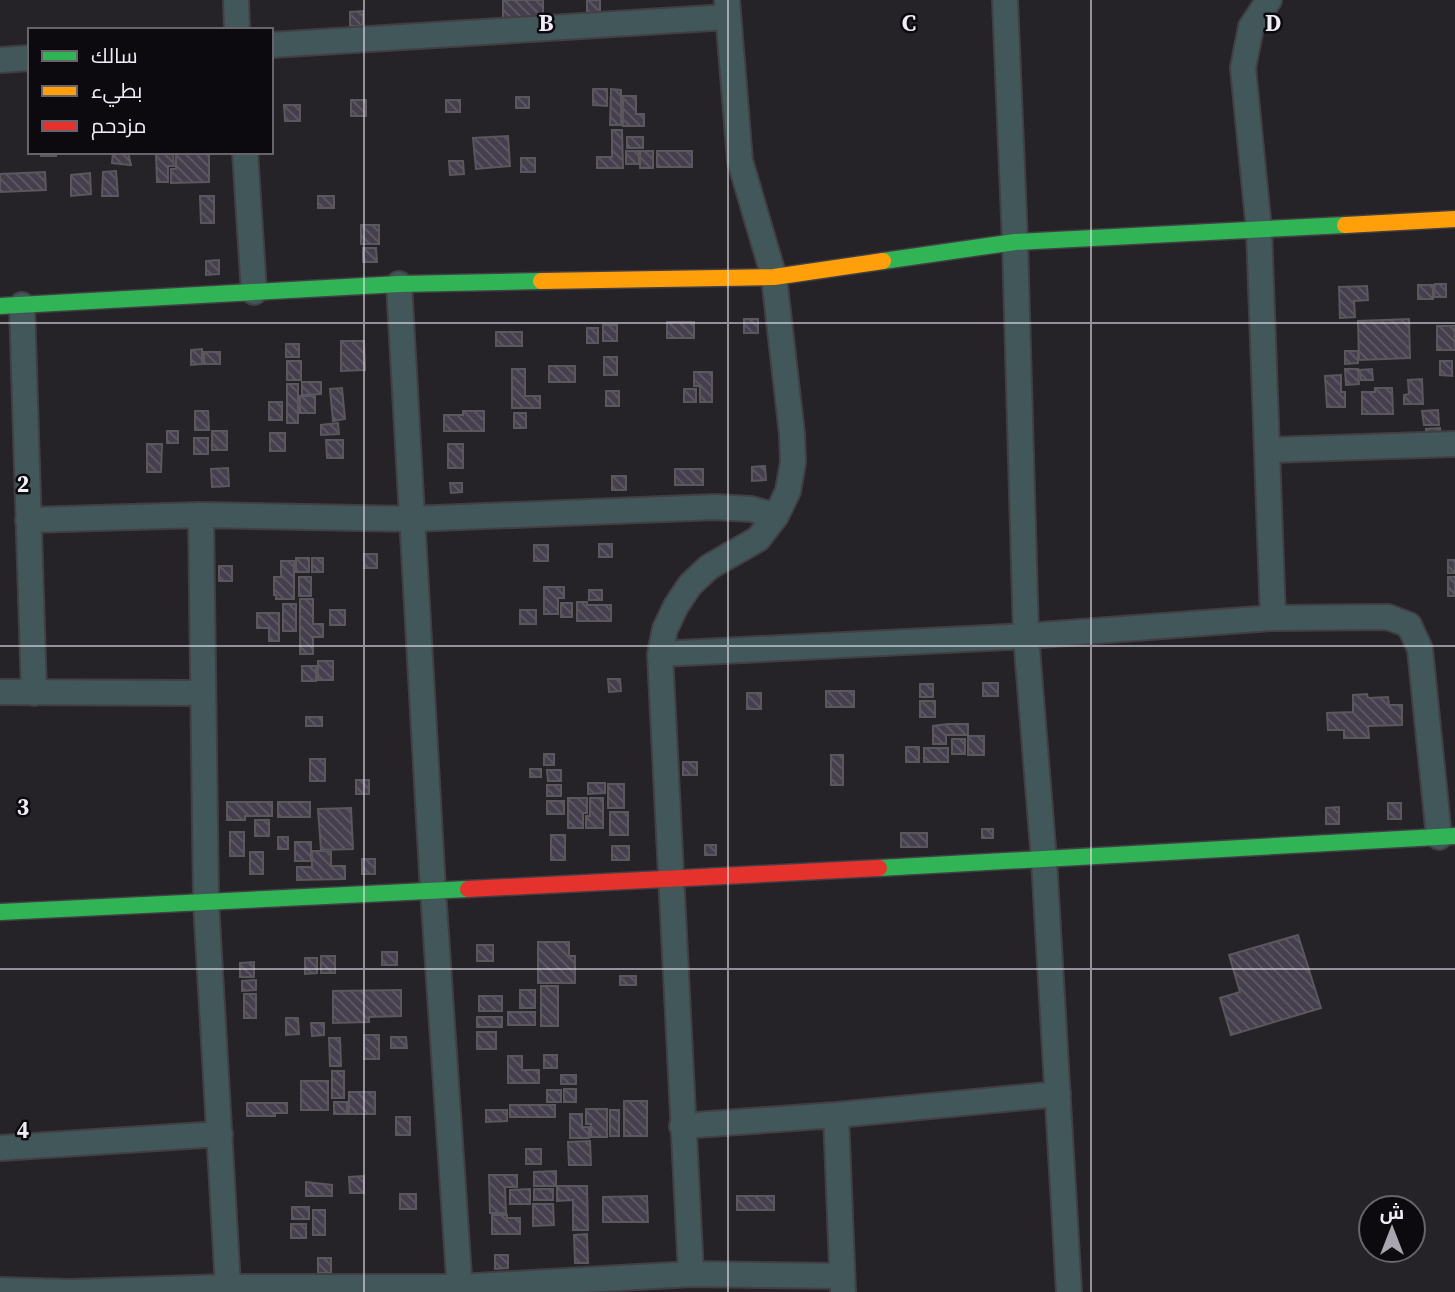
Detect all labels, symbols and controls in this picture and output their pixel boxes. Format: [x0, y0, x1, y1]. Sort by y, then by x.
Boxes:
text: B [539, 7, 554, 39]
text: C [902, 7, 916, 39]
text: D [1265, 7, 1281, 39]
legend [28, 28, 273, 154]
text: سالك [91, 41, 138, 70]
text: بطيء [91, 76, 142, 107]
text: مزدحم [91, 111, 146, 140]
text: 2 [17, 468, 29, 500]
text: 3 [17, 791, 29, 823]
text: 4 [17, 1114, 29, 1146]
north arrow [1357, 1194, 1427, 1264]
text: ش [1380, 1199, 1404, 1225]

